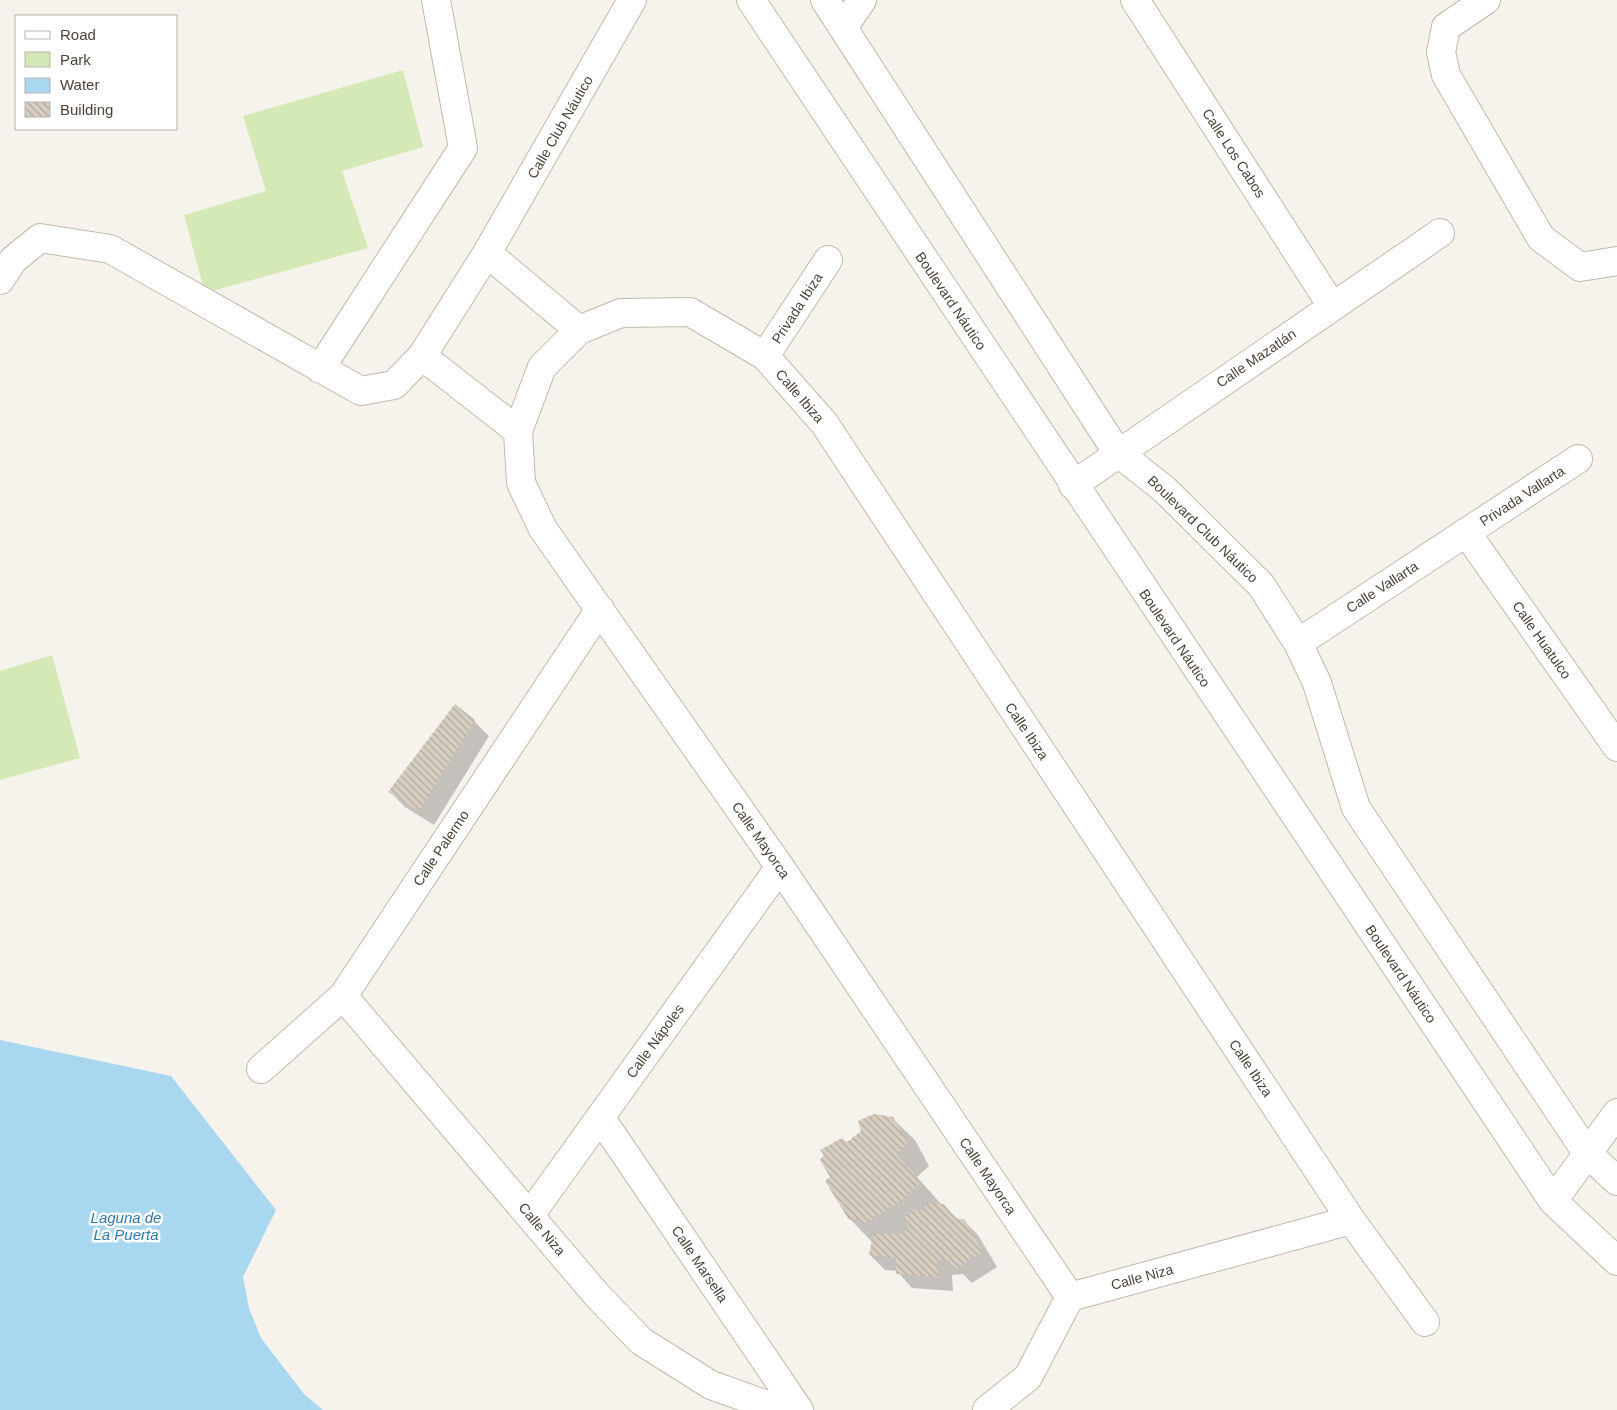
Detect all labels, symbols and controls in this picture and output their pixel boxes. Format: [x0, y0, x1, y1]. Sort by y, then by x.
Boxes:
legend [15, 15, 178, 130]
text: Road [60, 26, 96, 43]
text: Park [60, 51, 91, 68]
street label: Calle Club Náutico [524, 73, 596, 181]
text: Water [60, 76, 99, 93]
text: Building [60, 101, 113, 118]
street label: Calle Los Cabos [1199, 106, 1269, 200]
street label: Boulevard Náutico [912, 249, 990, 353]
street label: Privada Ibiza [768, 270, 826, 346]
street label: Calle Mazatlán [1213, 325, 1299, 391]
street label: Calle Ibiza [773, 366, 828, 426]
street label: Privada Vallarta [1477, 463, 1568, 529]
street label: Boulevard Club Náutico [1145, 472, 1262, 586]
street label: Calle Vallarta [1343, 558, 1421, 616]
street label: Boulevard Náutico [1136, 586, 1214, 690]
street label: Calle Huatulco [1509, 598, 1575, 682]
street label: Calle Ibiza [1002, 699, 1052, 763]
street label: Calle Mayorca [729, 799, 793, 881]
street label: Calle Palermo [410, 807, 472, 889]
street label: Boulevard Náutico [1362, 922, 1440, 1026]
street label: Calle Nápoles [623, 1001, 687, 1081]
street label: Calle Ibiza [1226, 1036, 1276, 1100]
street label: Calle Mayorca [956, 1134, 1020, 1218]
street label: Calle Niza [515, 1199, 569, 1259]
water label: Laguna de La Puerta [91, 1209, 161, 1243]
street label: Calle Marsella [669, 1223, 732, 1305]
street label: Calle Niza [1109, 1261, 1175, 1293]

